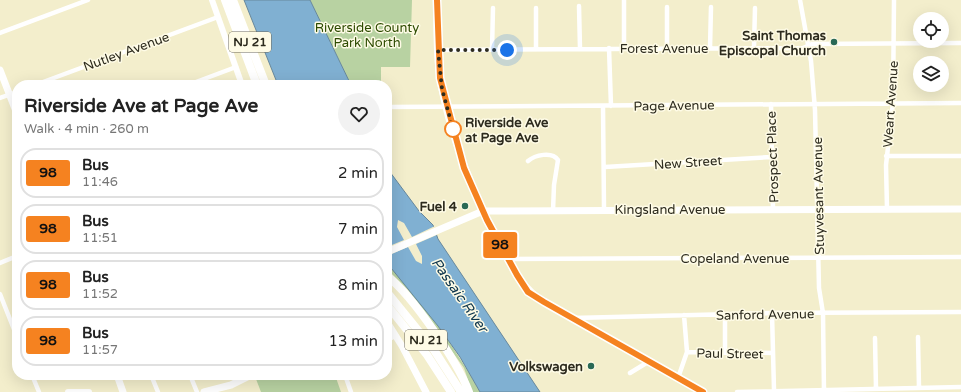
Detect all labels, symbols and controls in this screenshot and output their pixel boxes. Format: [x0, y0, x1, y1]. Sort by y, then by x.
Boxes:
map controls [913, 12, 949, 92]
button: locate [913, 12, 949, 48]
park label: Riverside County Park North [315, 20, 419, 51]
place label: Saint Thomas Episcopal Church [719, 28, 826, 59]
street label: Nutley Avenue [81, 29, 172, 75]
road number: NJ 21 [229, 32, 271, 52]
marker: Saint Thomas Episcopal Church [829, 37, 839, 47]
your location [497, 40, 517, 60]
street label: Forest Avenue [620, 41, 708, 57]
button: layers [913, 56, 949, 92]
street label: Weart Avenue [880, 60, 902, 148]
button: heart [338, 93, 380, 135]
text: Riverside Ave at Page Ave [24, 95, 258, 117]
street label: Page Avenue [633, 97, 715, 115]
street label: Prospect Place [763, 111, 783, 203]
place label: Riverside Ave at Page Ave [465, 115, 549, 146]
marker: Riverside Ave at Page Ave [444, 120, 462, 138]
text: Walk · 4 min · 260 m [24, 121, 149, 137]
street label: Stuyvesant Avenue [810, 137, 828, 255]
street label: New Street [653, 153, 723, 173]
text: Bus [82, 156, 109, 174]
text: 98 [39, 164, 57, 181]
text: 2 min [338, 164, 378, 182]
text: 11:46 [82, 174, 118, 190]
place label: Fuel 4 [419, 199, 458, 215]
marker: Fuel 4 [460, 201, 470, 211]
street label: Kingsland Avenue [615, 202, 725, 218]
text: Bus [82, 212, 109, 230]
text: 98 [39, 220, 57, 237]
text: 7 min [338, 220, 378, 238]
text: 11:51 [82, 230, 118, 246]
line badge: 98 [482, 232, 518, 258]
text: 98 [491, 236, 509, 253]
street label: Copeland Avenue [681, 251, 789, 267]
water label: Passaic River [428, 255, 492, 337]
text: Bus [82, 268, 109, 286]
text: 98 [39, 276, 57, 293]
text: 8 min [338, 276, 378, 294]
text: 11:52 [82, 286, 118, 302]
street label: Sanford Avenue [716, 306, 814, 324]
text: Bus [82, 324, 109, 342]
road number: NJ 21 [405, 330, 447, 350]
text: 98 [39, 332, 57, 349]
text: 13 min [329, 332, 378, 350]
text: 11:57 [82, 342, 118, 358]
street label: Paul Street [696, 345, 764, 363]
place label: Volkswagen [509, 359, 583, 375]
marker: Volkswagen [586, 361, 596, 371]

